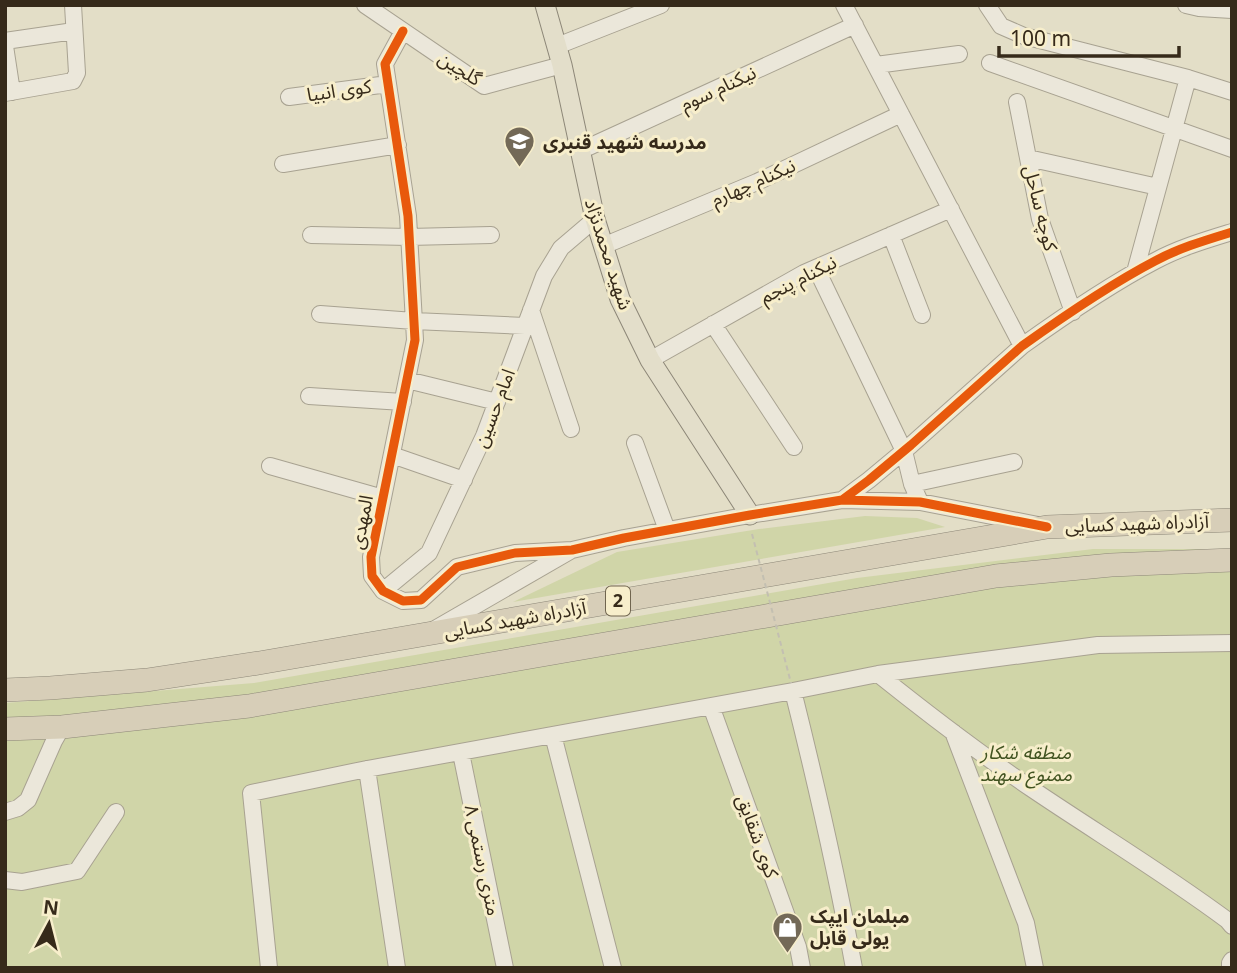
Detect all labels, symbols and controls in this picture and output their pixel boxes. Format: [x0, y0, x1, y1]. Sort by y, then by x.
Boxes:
scale bar [999, 14, 1179, 58]
text: 100 m [1010, 17, 1071, 61]
street label: گلچین [429, 40, 491, 99]
street label: نیکنام سوم [673, 54, 764, 124]
street label: کوی انبیا [304, 67, 375, 115]
place label: مدرسه شهید قنبری [543, 123, 706, 163]
school or university icon: مدرسه شهید قنبری [503, 125, 537, 169]
street label: نیکنام چهارم [704, 146, 803, 219]
street label: کوچه ساحل [1010, 161, 1070, 257]
street label: شهید محمدنژاد [571, 193, 645, 315]
street label: نیکنام پنجم [752, 243, 845, 317]
street label: امام حسین [461, 363, 528, 454]
street label: المهدی [337, 492, 387, 553]
street label: آزادراه شهید کسایی [1064, 501, 1211, 547]
road number: 2 [606, 586, 630, 616]
street label: آزادراه شهید کسایی [441, 588, 591, 652]
park label: منطقه شکار ممنوع سهند [979, 733, 1072, 795]
street label: کوی شقایق [723, 789, 791, 885]
street label: ۸ متری رستمی [451, 801, 513, 920]
text: N [41, 887, 61, 929]
north arrow [14, 889, 84, 959]
place label: مبلمان ایپک یولی قابل [810, 897, 910, 959]
shop icon: مبلمان ایپک یولی قابل [770, 910, 804, 954]

